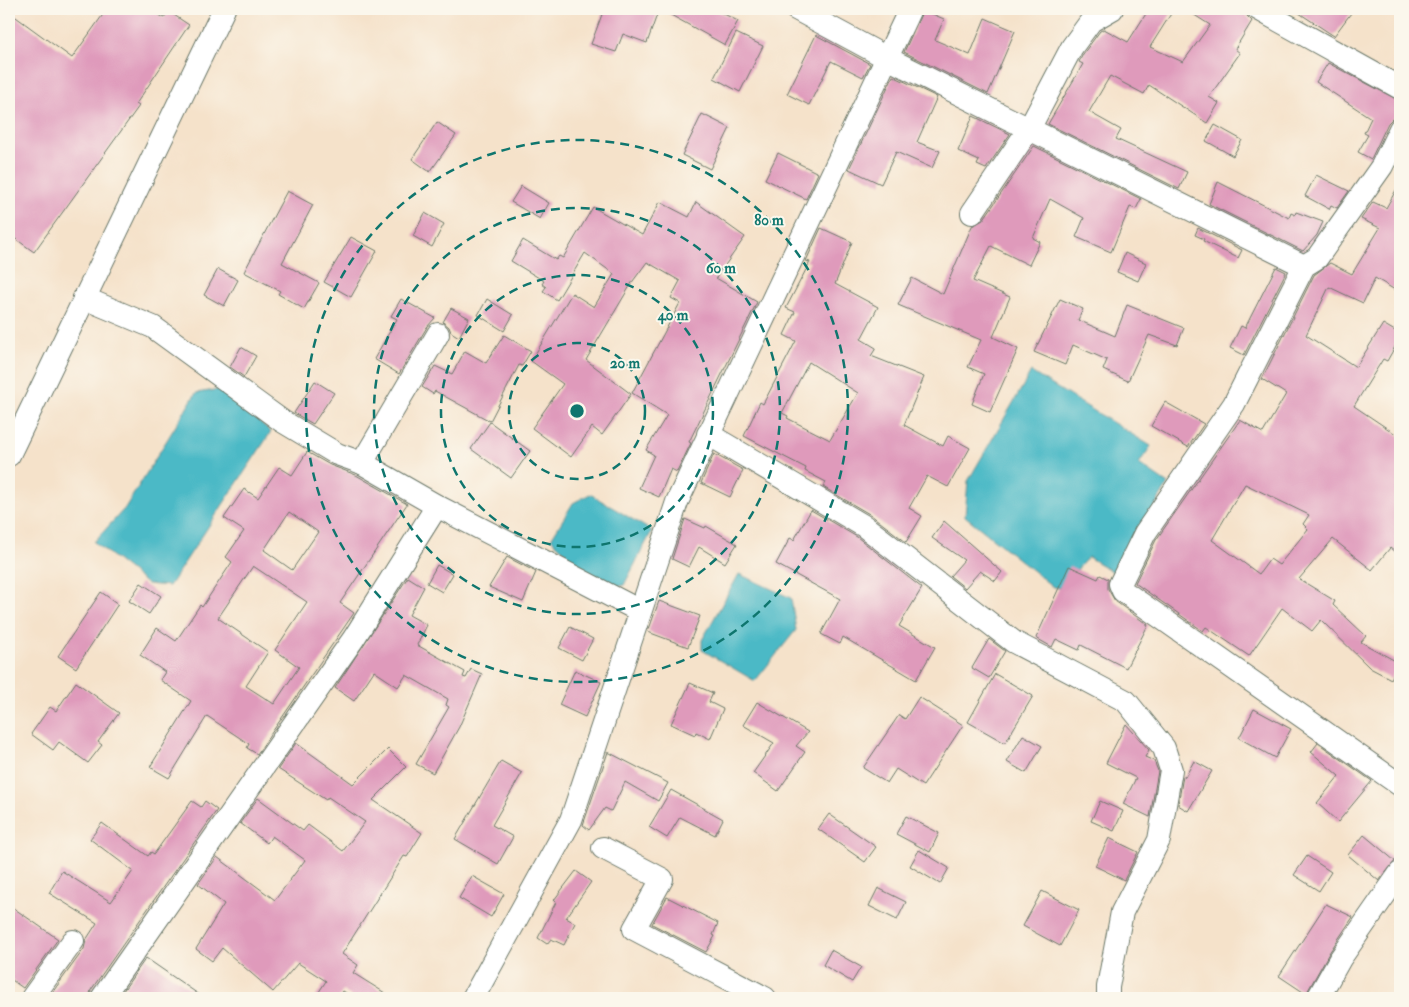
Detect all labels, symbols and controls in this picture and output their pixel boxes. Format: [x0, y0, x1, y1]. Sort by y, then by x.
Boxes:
text: 80 m [754, 211, 784, 230]
text: 60 m [706, 259, 736, 278]
text: 40 m [657, 306, 689, 325]
text: 20 m [610, 354, 640, 373]
centre of rings [568, 402, 586, 420]

